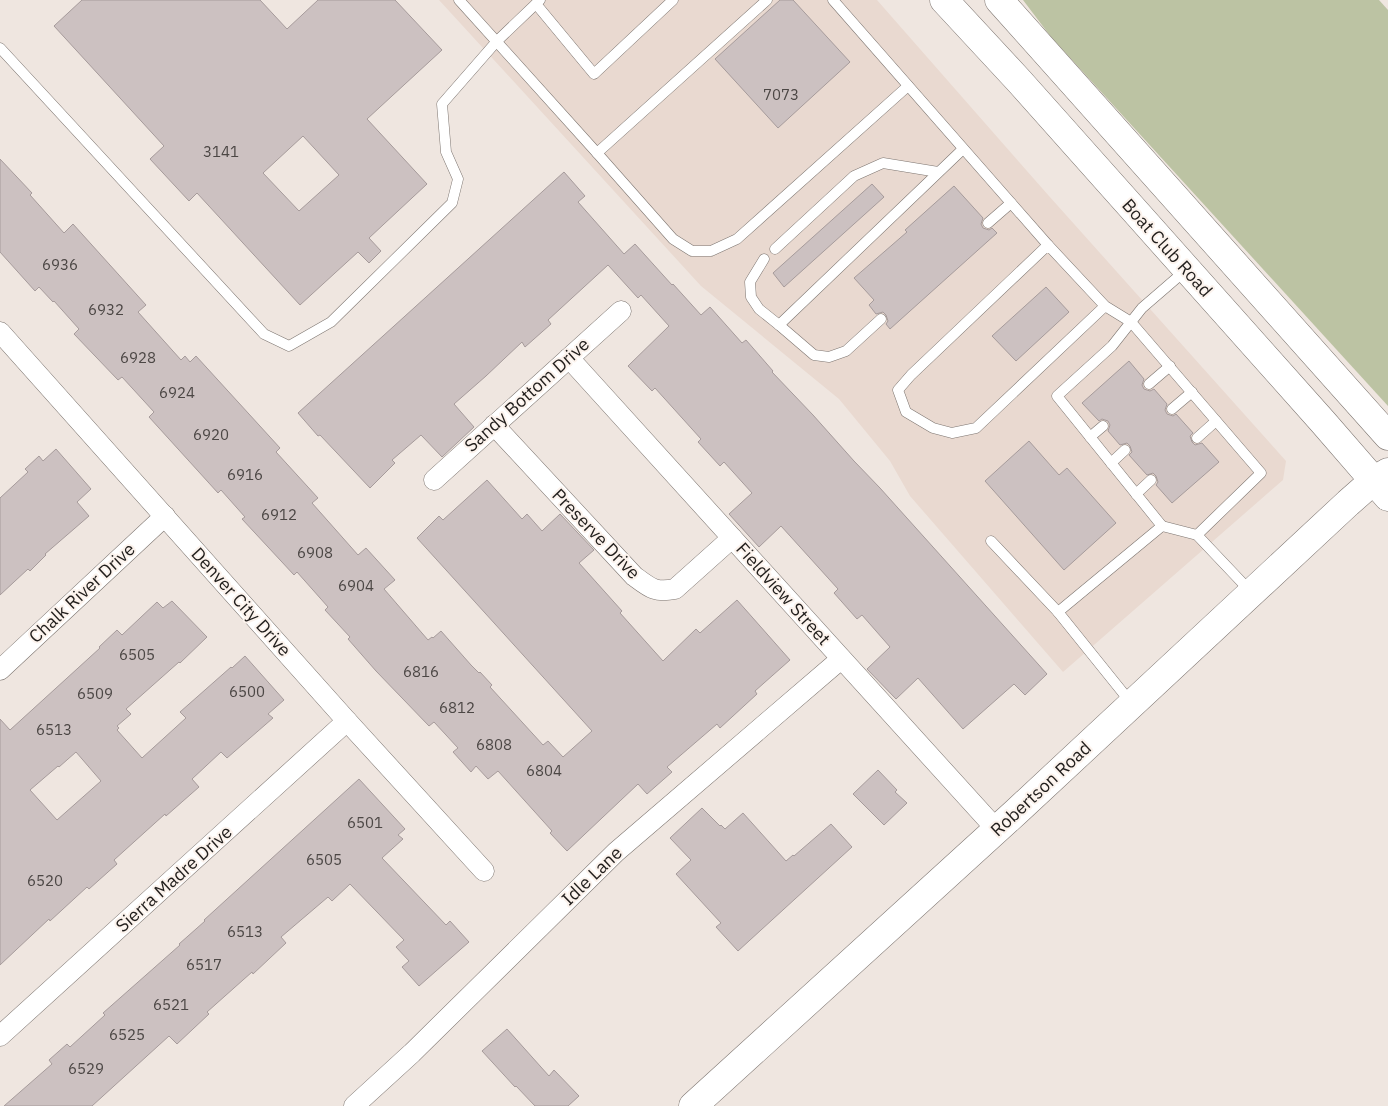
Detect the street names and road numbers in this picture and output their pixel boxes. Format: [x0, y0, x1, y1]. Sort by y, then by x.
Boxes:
street label: Boat Club Road [1117, 194, 1218, 302]
street label: Sandy Bottom Drive [460, 332, 594, 457]
street label: Preserve Drive [547, 484, 645, 584]
street label: Chalk River Drive [24, 537, 140, 648]
street label: Fieldview Street [731, 538, 836, 650]
street label: Denver City Drive [186, 543, 296, 661]
street label: Robertson Road [986, 736, 1096, 841]
street label: Sierra Madre Drive [111, 820, 237, 937]
street label: Idle Lane [557, 841, 627, 910]

